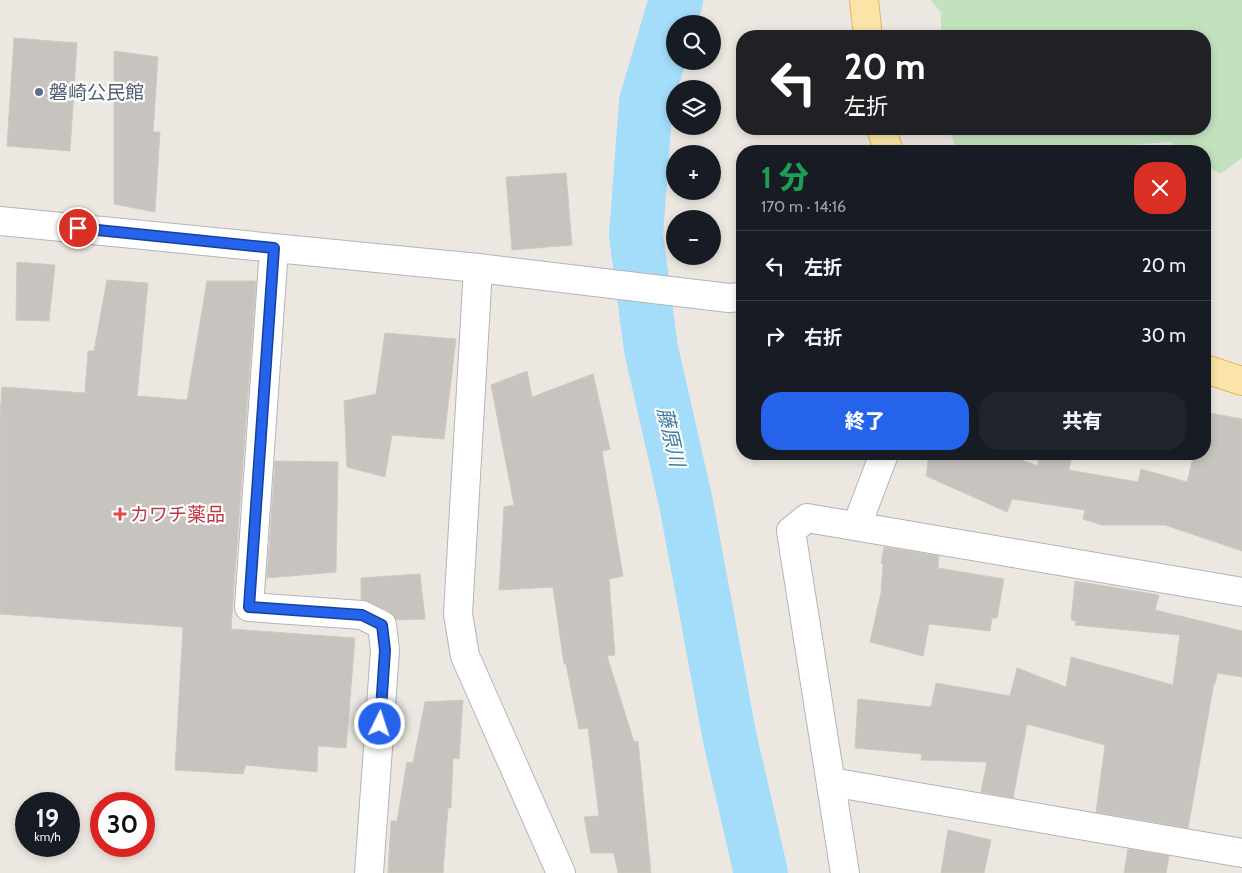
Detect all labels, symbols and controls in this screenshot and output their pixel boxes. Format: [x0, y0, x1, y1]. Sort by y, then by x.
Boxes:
map controls [666, 15, 721, 265]
button: search [666, 15, 721, 70]
text: 20 m [844, 45, 926, 88]
icon: left [761, 50, 826, 115]
button: layers [666, 80, 721, 135]
place label: 磐崎公民館 [49, 81, 144, 104]
marker: 磐崎公民館 [33, 86, 45, 98]
text: 左折 [844, 93, 888, 120]
button: + [666, 145, 721, 200]
text: 1 分 [761, 159, 809, 196]
button: close [1134, 162, 1186, 214]
text: 170 m · 14:16 [761, 197, 846, 216]
pin [57, 207, 99, 249]
button: − [666, 210, 721, 265]
icon: arrive [64, 214, 92, 242]
icon: left [761, 252, 789, 280]
text: 20 m [1142, 254, 1186, 277]
text: 左折 [804, 256, 842, 279]
icon: right [761, 322, 789, 350]
text: 30 m [1142, 324, 1186, 347]
text: 右折 [804, 326, 842, 349]
button: 終了 [761, 392, 969, 450]
button: 共有 [979, 392, 1186, 450]
water label: 藤原川 [653, 405, 690, 471]
place label: カワチ薬品 [130, 503, 225, 526]
marker: カワチ薬品 [114, 508, 126, 520]
position arrow [353, 697, 405, 749]
speed limit sign: 30 [90, 792, 155, 857]
text: 19 [36, 803, 59, 833]
text: km/h [34, 829, 61, 844]

